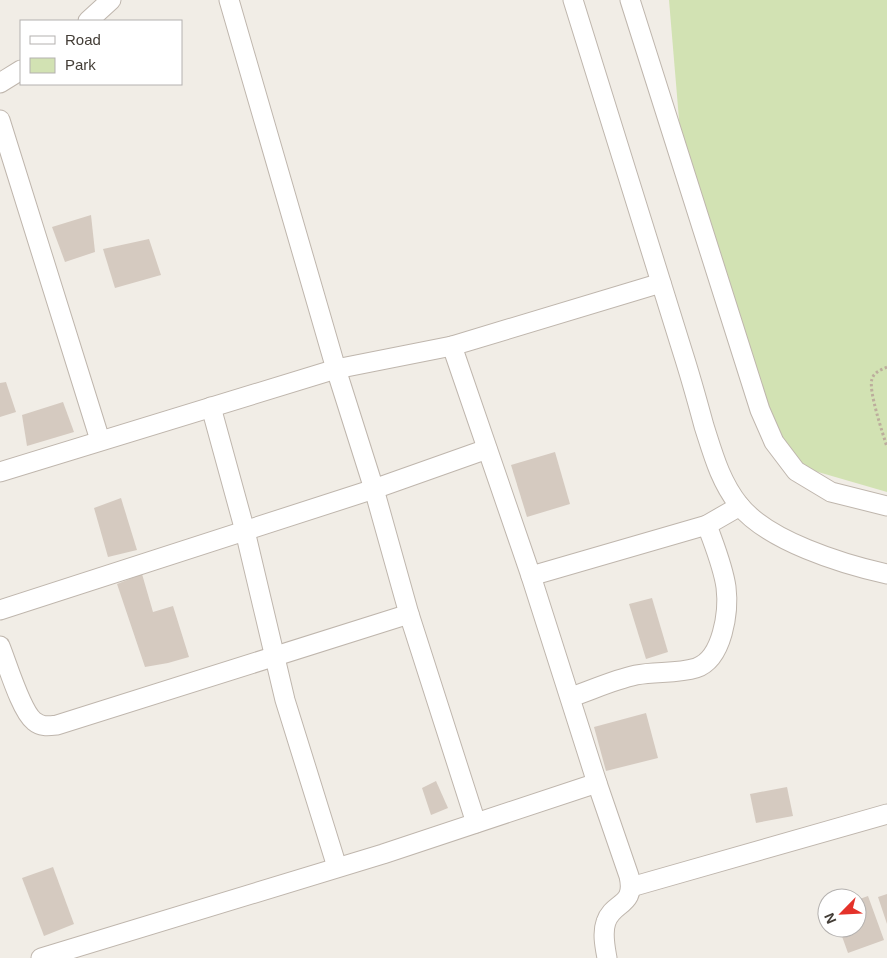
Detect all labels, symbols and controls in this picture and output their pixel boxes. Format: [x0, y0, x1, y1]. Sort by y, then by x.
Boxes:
legend [20, 20, 182, 85]
text: Road [65, 31, 101, 48]
text: Park [65, 56, 96, 73]
north arrow [817, 888, 867, 938]
text: N [821, 910, 839, 926]

